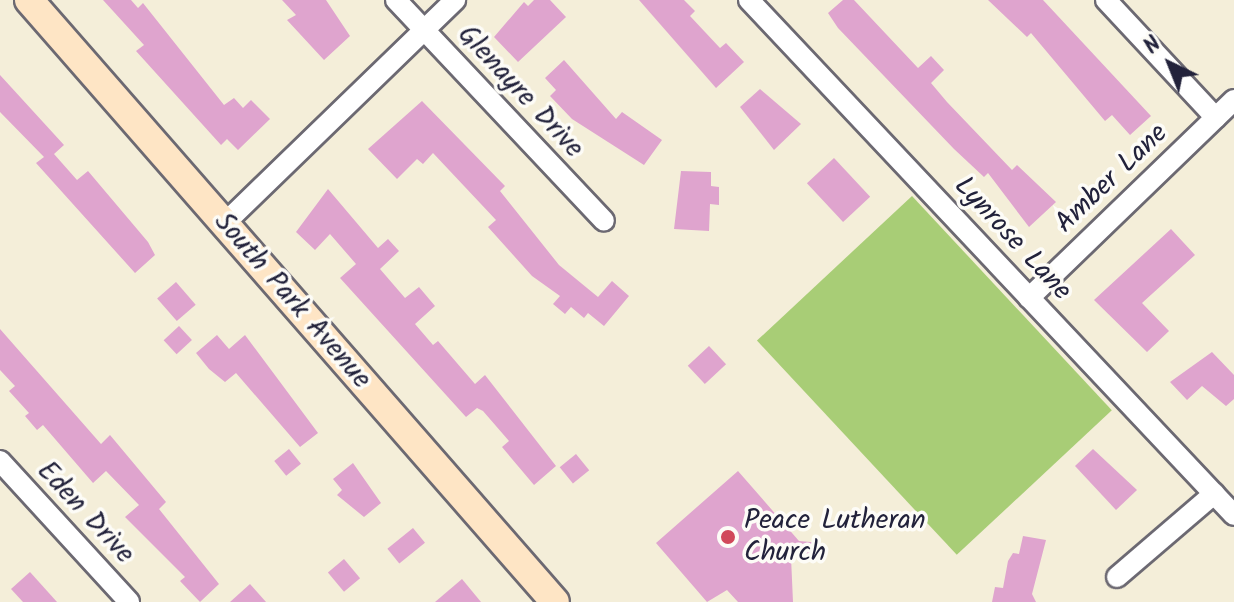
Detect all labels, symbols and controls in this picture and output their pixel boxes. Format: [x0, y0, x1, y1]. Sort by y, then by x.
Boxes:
street label: Glenayre Drive [450, 19, 590, 165]
north arrow [1130, 24, 1210, 104]
text: N [1136, 29, 1170, 64]
street label: Amber Lane [1049, 117, 1175, 241]
street label: Lynrose Lane [946, 170, 1078, 308]
street label: South Park Avenue [206, 206, 378, 396]
street label: Eden Drive [29, 455, 141, 571]
place label: Peace Lutheran Church [744, 504, 926, 570]
marker: Peace Lutheran Church [719, 528, 737, 546]

